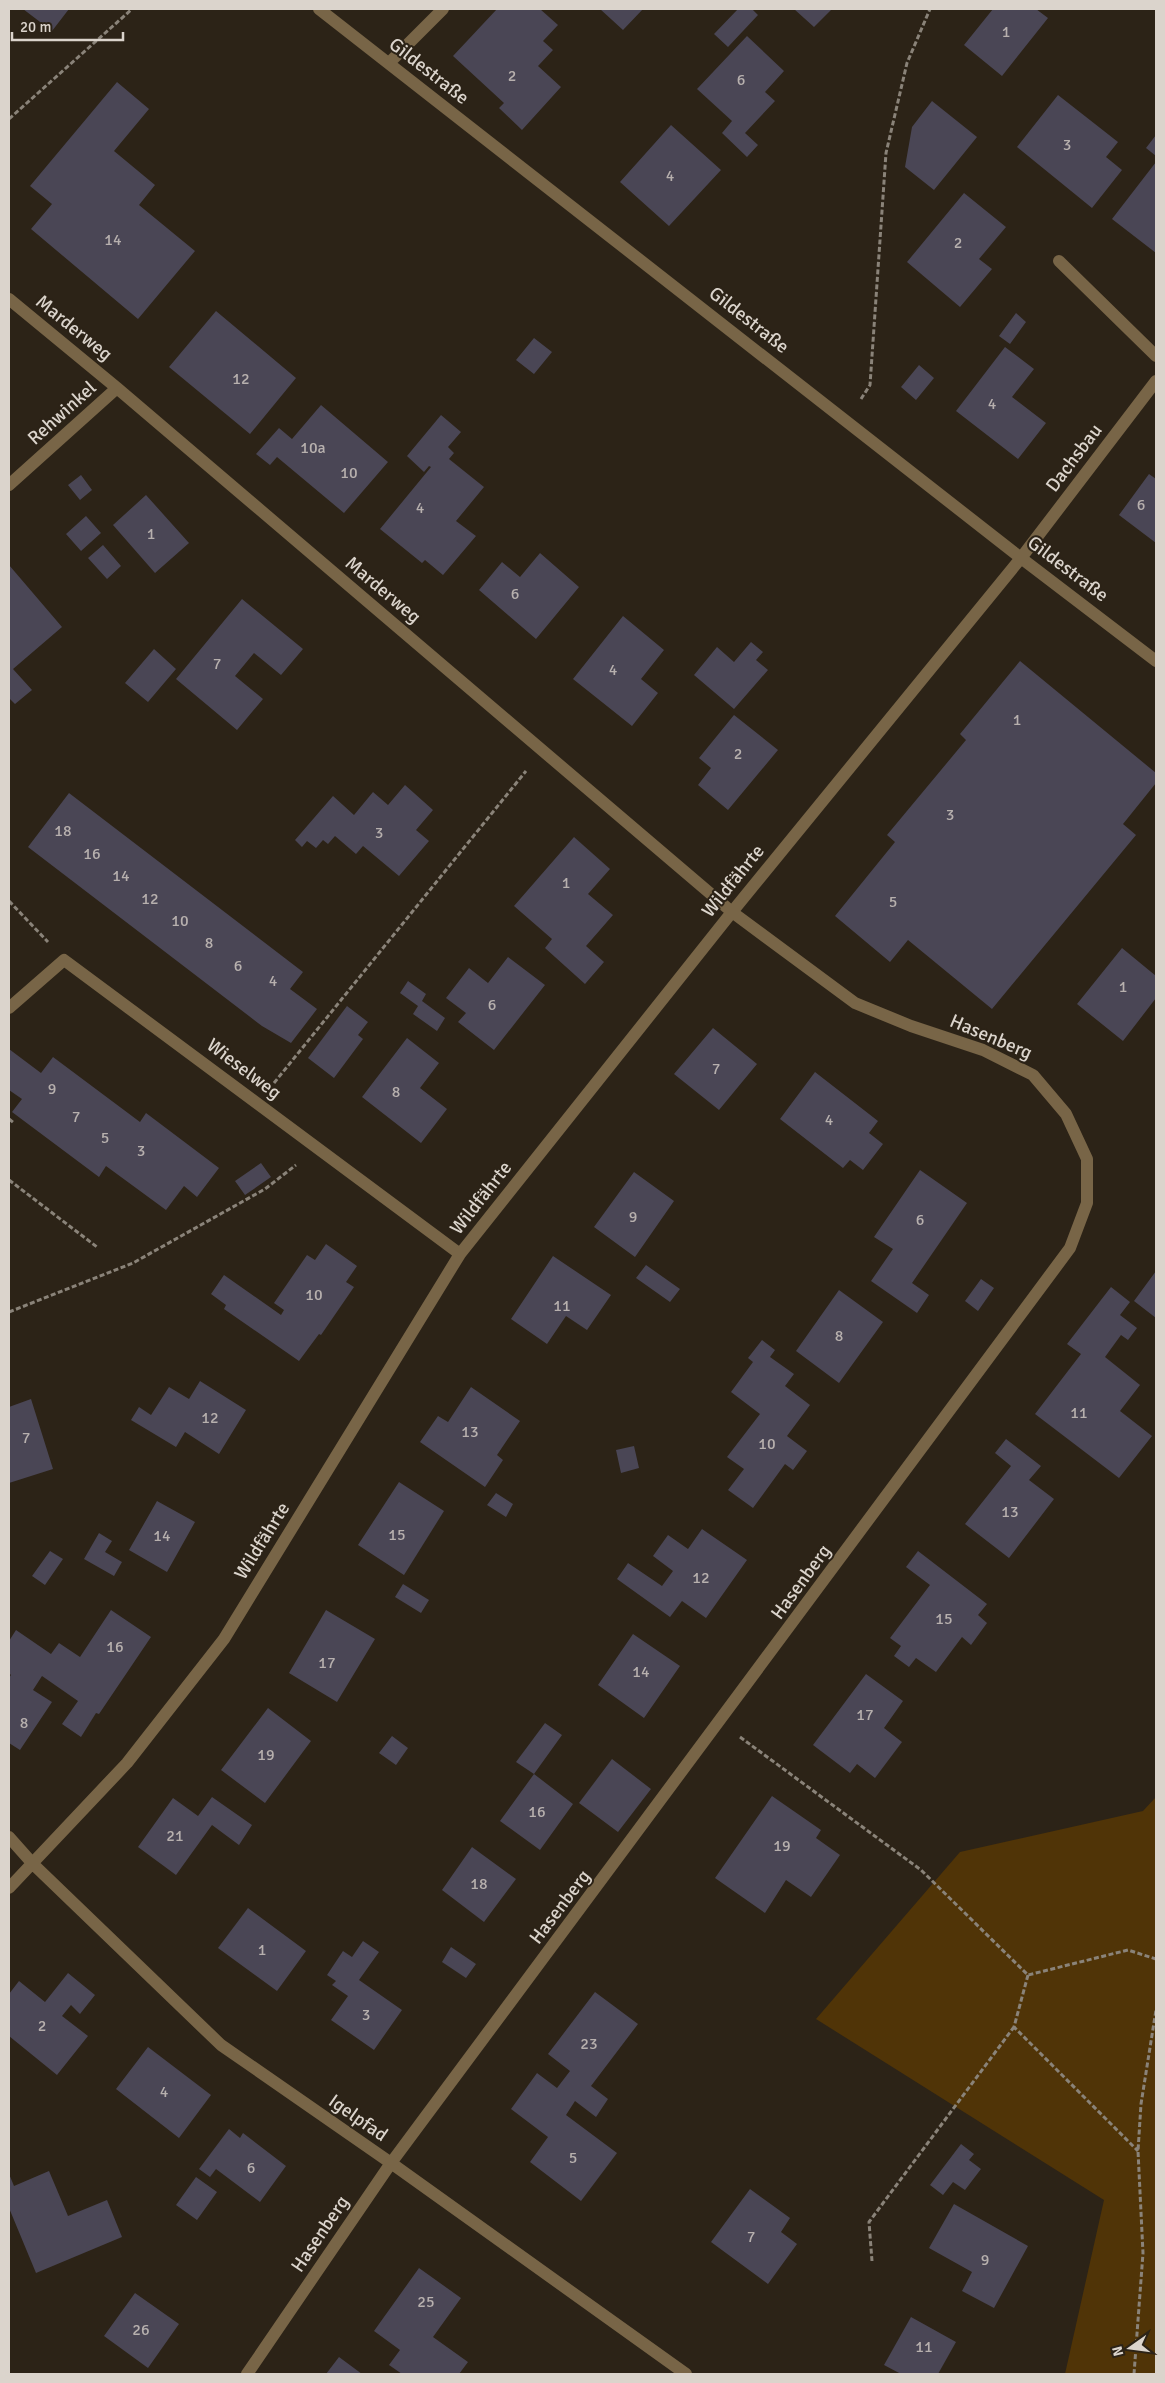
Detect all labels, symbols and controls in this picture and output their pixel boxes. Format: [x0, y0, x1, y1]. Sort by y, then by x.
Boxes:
scale bar [12, 10, 124, 42]
text: 20 m [20, 18, 51, 36]
house number: 1 [1002, 22, 1010, 42]
street label: Gildestraße [384, 32, 474, 110]
house number: 2 [508, 66, 516, 86]
house number: 6 [737, 70, 745, 90]
house number: 3 [1063, 135, 1071, 155]
house number: 4 [666, 166, 675, 186]
house number: 14 [104, 230, 122, 250]
house number: 2 [954, 233, 962, 253]
street label: Gildestraße [704, 281, 794, 359]
street label: Marderweg [31, 290, 117, 366]
house number: 12 [232, 369, 250, 389]
street label: Rehwinkel [23, 376, 101, 450]
house number: 4 [988, 394, 997, 414]
street label: Dachsbau [1041, 419, 1107, 497]
house number: 10a [300, 438, 326, 458]
house number: 10 [340, 463, 358, 483]
house number: 6 [1137, 495, 1145, 515]
house number: 4 [416, 498, 425, 518]
house number: 1 [147, 524, 155, 544]
street label: Gildestraße [1023, 531, 1113, 607]
street label: Marderweg [340, 551, 426, 629]
house number: 6 [511, 584, 519, 604]
house number: 7 [213, 654, 221, 674]
house number: 4 [609, 660, 618, 680]
house number: 1 [1013, 710, 1021, 730]
house number: 2 [734, 744, 742, 764]
house number: 3 [946, 805, 954, 825]
house number: 18 [54, 821, 72, 841]
house number: 3 [375, 823, 383, 843]
street label: Wildfährte [696, 840, 770, 922]
house number: 16 [83, 844, 101, 864]
house number: 14 [112, 866, 130, 886]
house number: 1 [562, 873, 570, 893]
house number: 12 [141, 889, 159, 909]
house number: 5 [889, 892, 897, 912]
house number: 10 [171, 911, 189, 931]
house number: 8 [205, 933, 213, 953]
house number: 6 [234, 956, 242, 976]
house number: 4 [269, 971, 278, 991]
house number: 1 [1119, 977, 1127, 997]
house number: 6 [488, 995, 496, 1015]
street label: Hasenberg [946, 1009, 1036, 1065]
street label: Wieselweg [202, 1033, 286, 1105]
house number: 7 [712, 1059, 720, 1079]
house number: 9 [48, 1079, 56, 1099]
house number: 8 [392, 1082, 400, 1102]
house number: 7 [72, 1107, 80, 1127]
house number: 4 [825, 1110, 834, 1130]
house number: 5 [101, 1128, 109, 1148]
house number: 3 [137, 1141, 145, 1161]
street label: Wildfährte [445, 1157, 517, 1239]
house number: 9 [629, 1207, 637, 1227]
house number: 6 [916, 1210, 924, 1230]
house number: 10 [305, 1285, 323, 1305]
house number: 11 [553, 1296, 571, 1316]
house number: 8 [835, 1326, 843, 1346]
house number: 11 [1070, 1403, 1088, 1423]
house number: 12 [201, 1408, 219, 1428]
house number: 13 [461, 1422, 479, 1442]
house number: 7 [22, 1428, 30, 1448]
house number: 10 [758, 1434, 776, 1454]
street label: Wildfährte [229, 1498, 295, 1584]
house number: 13 [1001, 1502, 1019, 1522]
house number: 15 [388, 1525, 406, 1545]
house number: 14 [153, 1526, 171, 1546]
street label: Hasenberg [766, 1540, 836, 1624]
house number: 12 [692, 1568, 710, 1588]
house number: 15 [935, 1609, 953, 1629]
house number: 16 [106, 1637, 124, 1657]
house number: 17 [318, 1653, 336, 1673]
house number: 14 [632, 1662, 650, 1682]
house number: 17 [856, 1705, 874, 1725]
house number: 8 [20, 1713, 28, 1733]
house number: 19 [257, 1745, 275, 1765]
house number: 16 [528, 1802, 546, 1822]
house number: 21 [166, 1826, 184, 1846]
house number: 19 [773, 1836, 791, 1856]
street label: Hasenberg [524, 1865, 596, 1949]
house number: 18 [470, 1874, 488, 1894]
house number: 1 [258, 1940, 266, 1960]
house number: 3 [362, 2005, 370, 2025]
house number: 2 [38, 2016, 46, 2036]
house number: 23 [580, 2034, 598, 2054]
house number: 4 [160, 2082, 169, 2102]
street label: Igelpfad [324, 2089, 392, 2147]
house number: 5 [569, 2148, 577, 2168]
house number: 6 [247, 2158, 255, 2178]
street label: Hasenberg [286, 2191, 354, 2277]
house number: 7 [747, 2227, 755, 2247]
house number: 9 [981, 2250, 989, 2270]
house number: 25 [417, 2292, 435, 2312]
house number: 26 [132, 2320, 150, 2340]
north arrow [1105, 2323, 1155, 2373]
house number: 11 [915, 2337, 933, 2357]
text: N [1108, 2344, 1127, 2358]

